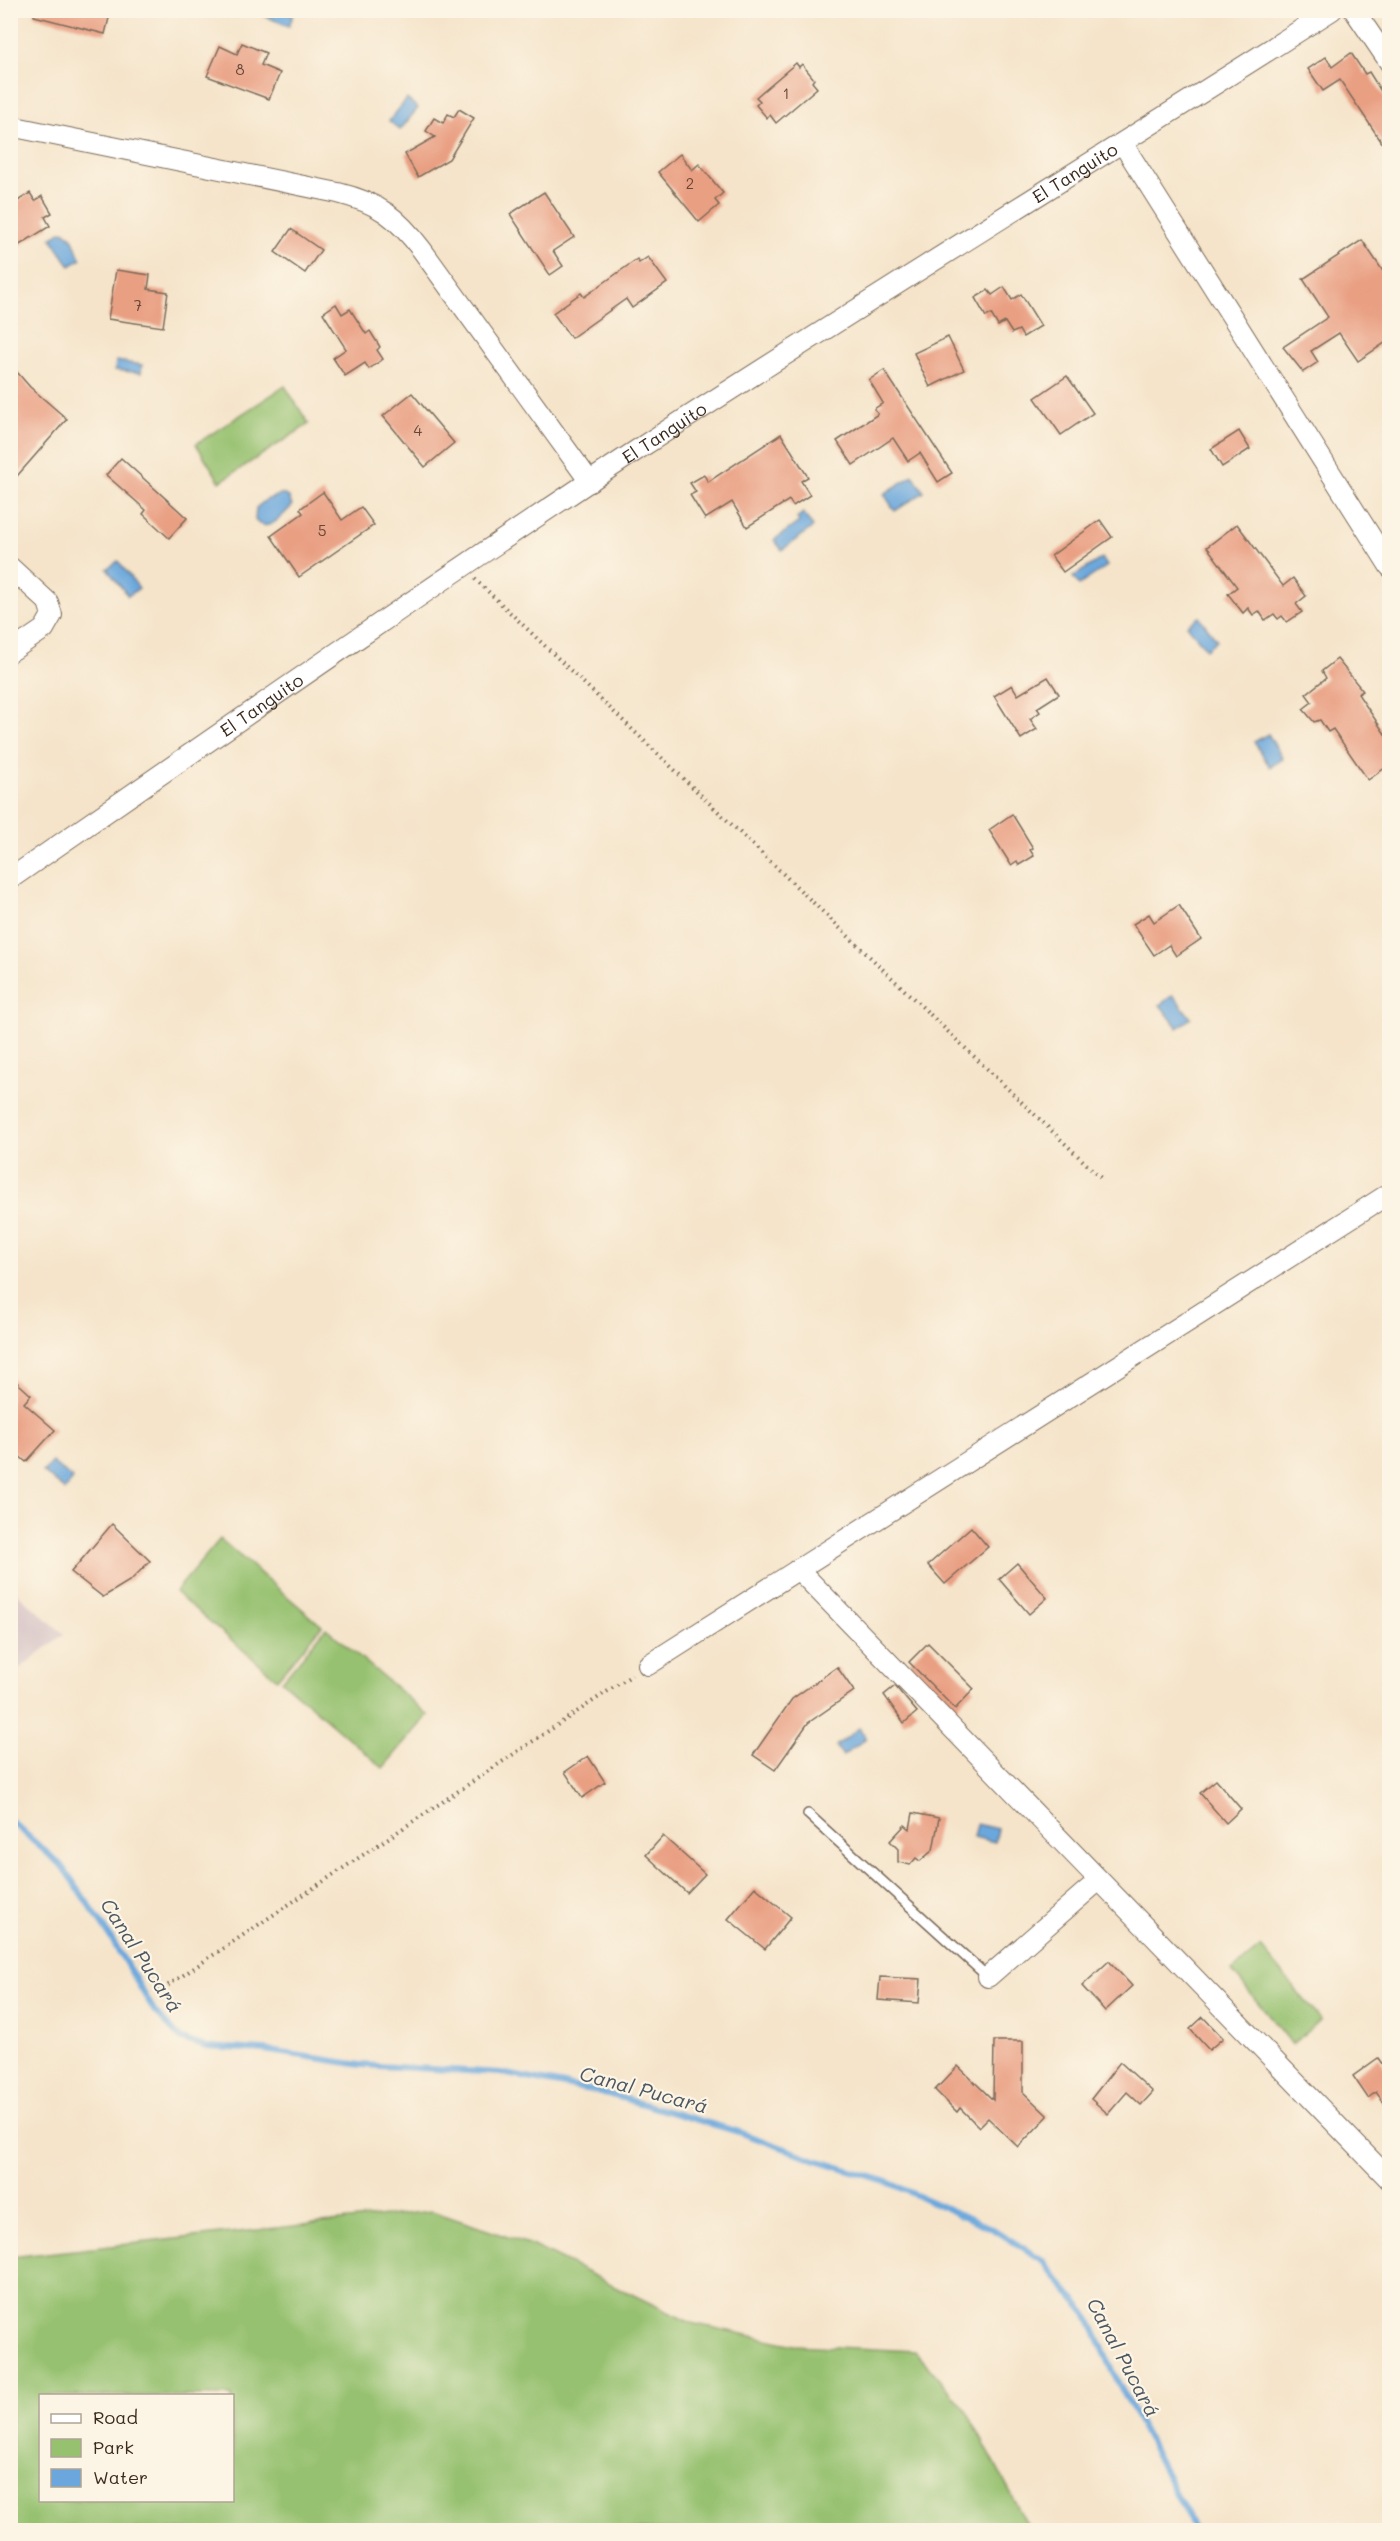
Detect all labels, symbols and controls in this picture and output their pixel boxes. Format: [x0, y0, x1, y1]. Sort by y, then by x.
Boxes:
house number: 8 [235, 59, 245, 79]
house number: 1 [783, 83, 789, 103]
street label: El Tanguito [1028, 137, 1122, 208]
house number: 2 [686, 173, 694, 193]
house number: 7 [134, 295, 142, 315]
street label: El Tanguito [617, 396, 711, 469]
house number: 4 [414, 420, 423, 440]
house number: 5 [318, 520, 326, 540]
street label: El Tanguito [215, 667, 308, 742]
water label: Canal Pucará [95, 1893, 189, 2017]
water label: Canal Pucará [577, 2059, 711, 2119]
water label: Canal Pucará [1082, 2293, 1166, 2421]
legend [39, 2394, 234, 2502]
text: Road [93, 2405, 138, 2429]
text: Park [93, 2435, 134, 2459]
text: Water [93, 2465, 148, 2489]

